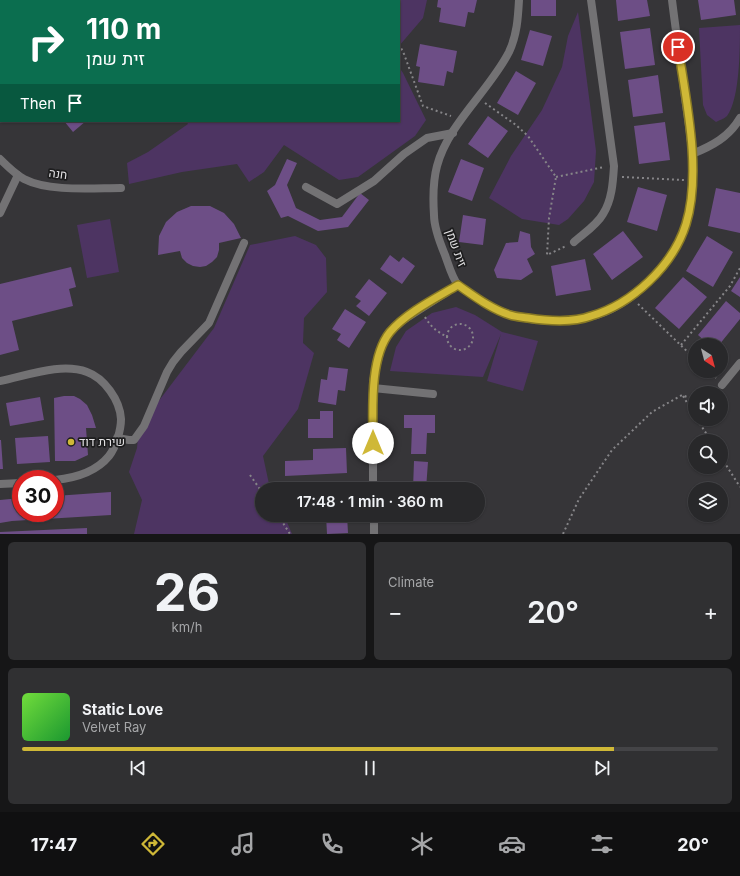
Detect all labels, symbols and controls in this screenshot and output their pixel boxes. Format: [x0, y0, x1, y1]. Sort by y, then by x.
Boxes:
text: 110 m [86, 12, 161, 46]
icon: right [20, 16, 72, 68]
pin [661, 30, 695, 64]
icon: arrive [667, 36, 689, 58]
text: זית שמן [86, 48, 145, 69]
icon: arrive [64, 92, 86, 114]
text: Then [20, 94, 56, 113]
street label: חנה [48, 165, 68, 182]
street label: זית שמן [443, 227, 470, 269]
north arrow [688, 338, 728, 378]
map controls [688, 338, 728, 522]
button: sound [688, 386, 728, 426]
position arrow [352, 422, 394, 464]
place label: שירת דוד [79, 434, 125, 449]
button: search [688, 434, 728, 474]
marker: שירת דוד [66, 437, 76, 447]
speed limit sign: 30 [12, 470, 64, 522]
button: layers [688, 482, 728, 522]
text: 17:48 · 1 min · 360 m [297, 492, 443, 511]
text: 26 [154, 561, 220, 624]
text: Climate [388, 574, 434, 590]
text: 20° [527, 594, 579, 630]
text: − [388, 599, 403, 625]
text: + [703, 599, 718, 625]
text: km/h [172, 619, 202, 635]
text: Static Love [82, 700, 163, 719]
text: Velvet Ray [82, 719, 146, 735]
icon: previous [127, 757, 149, 779]
icon: pause [359, 757, 381, 779]
icon: next [591, 757, 613, 779]
icon: directions [139, 830, 167, 858]
icon: music [229, 830, 257, 858]
icon: phone [318, 830, 346, 858]
icon: climate [408, 830, 436, 858]
icon: car [498, 830, 526, 858]
icon: filters [588, 830, 616, 858]
text: 17:47 [31, 834, 77, 855]
text: 20° [677, 834, 709, 855]

